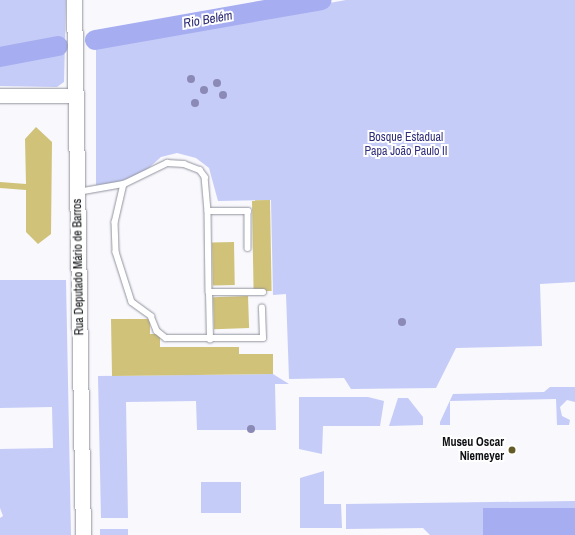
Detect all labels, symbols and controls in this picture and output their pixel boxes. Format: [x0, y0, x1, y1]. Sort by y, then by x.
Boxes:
water label: Rio Belém [182, 8, 234, 32]
park label: Bosque Estadual Papa João Paulo II [364, 131, 448, 159]
street label: Rua Deputado Mário de Barros [71, 199, 87, 335]
place label: Museu Oscar Niemeyer [442, 436, 504, 464]
marker: Museu Oscar Niemeyer [507, 445, 517, 455]

